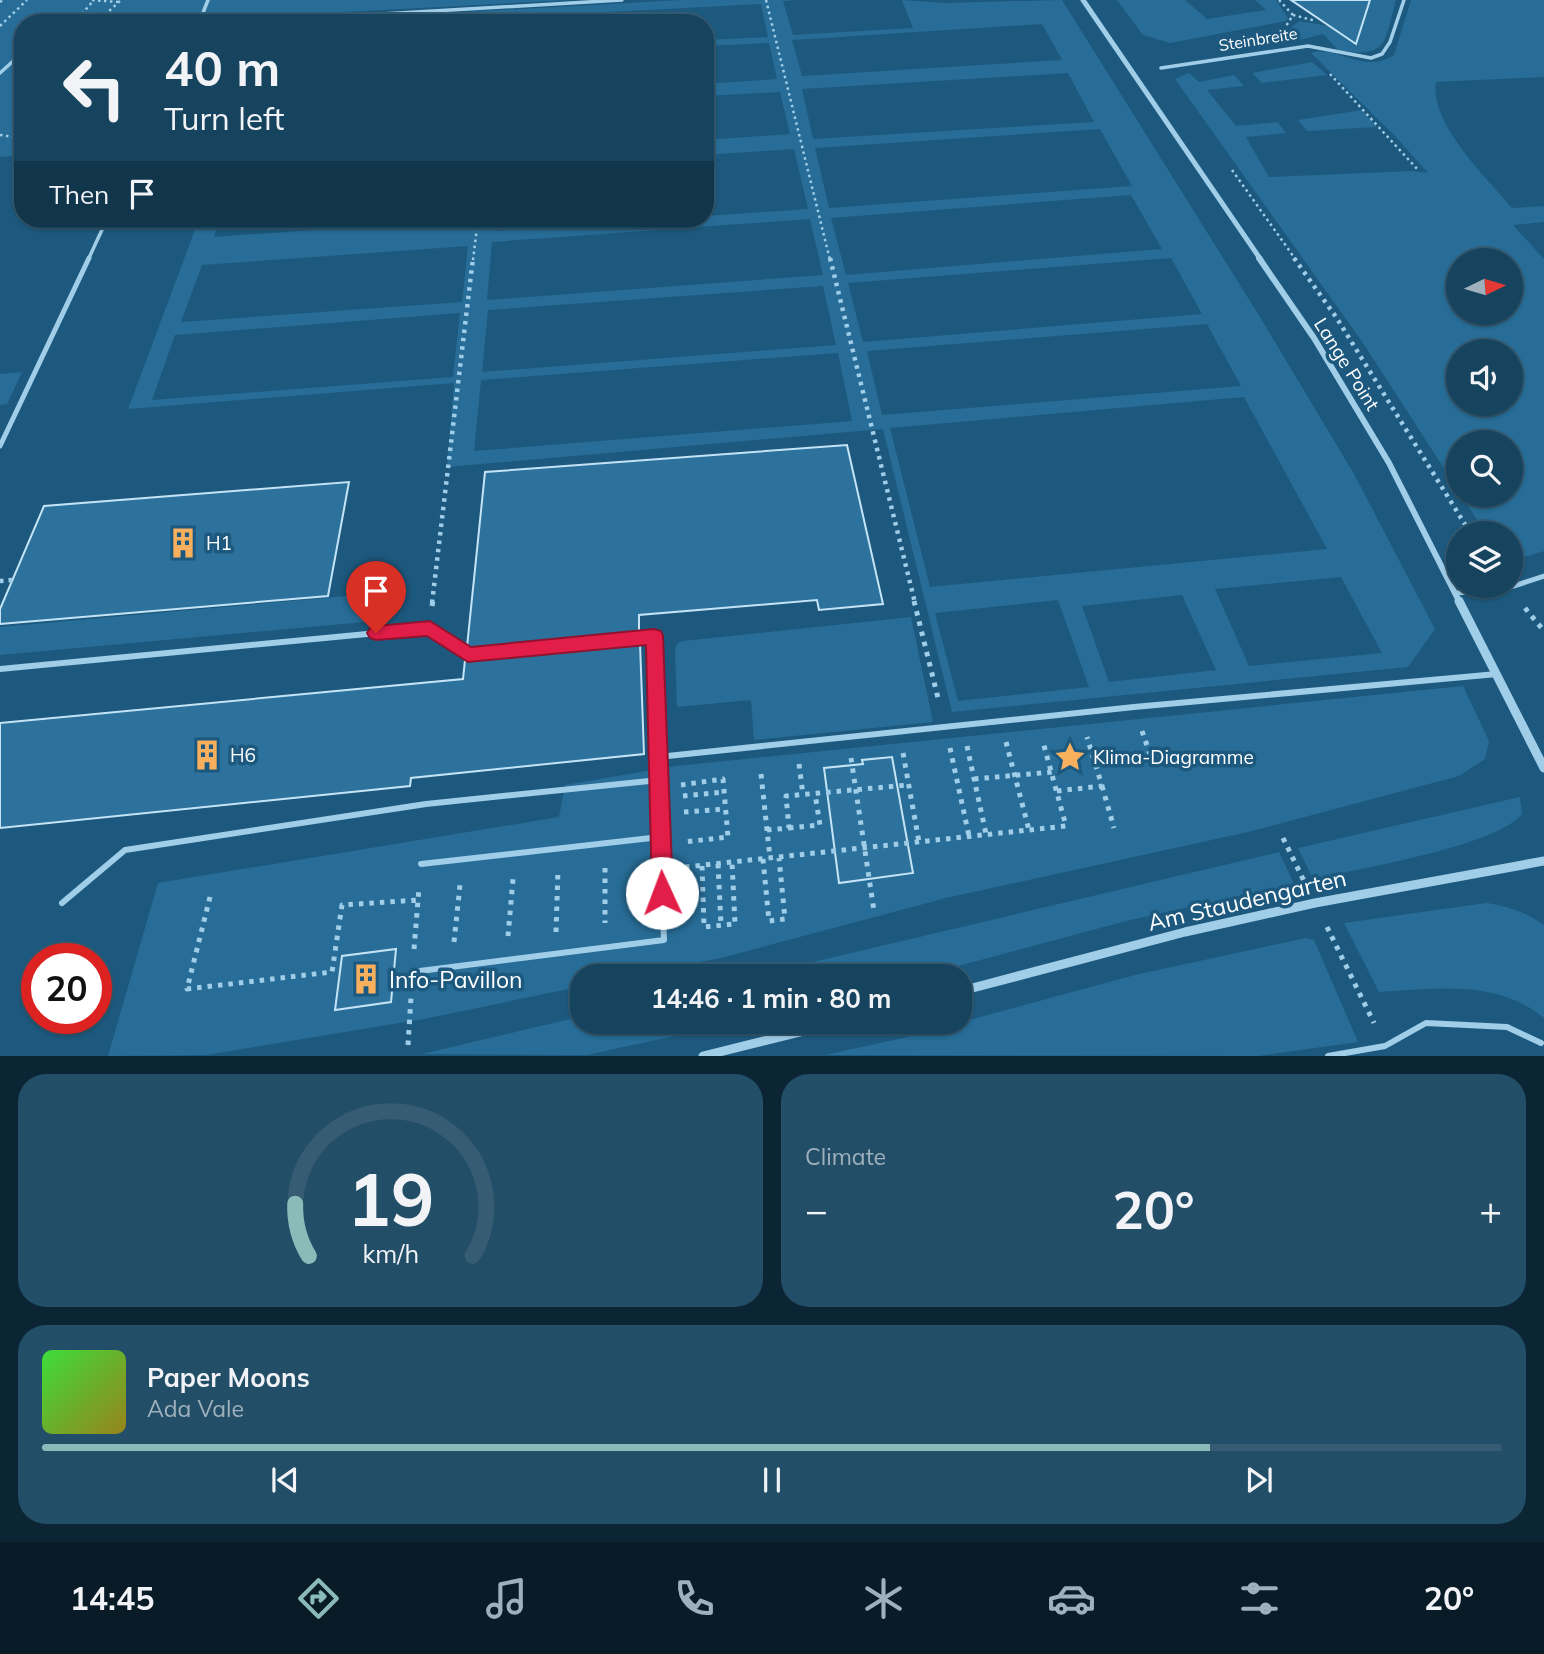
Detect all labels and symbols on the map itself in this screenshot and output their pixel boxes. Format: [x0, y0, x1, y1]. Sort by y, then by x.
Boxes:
street label: Steinbreite [1217, 23, 1299, 55]
north arrow [1446, 248, 1522, 326]
street label: Lange Point [1309, 313, 1385, 415]
building icon: H1 [166, 526, 200, 560]
place label: H1 [206, 531, 232, 555]
pin [346, 561, 406, 633]
building icon: H6 [190, 738, 224, 772]
place icon: Klima-Diagramme [1053, 740, 1087, 774]
place label: H6 [230, 743, 256, 767]
place label: Klima-Diagramme [1093, 745, 1254, 769]
position arrow [625, 856, 699, 930]
street label: Am Staudengarten [1145, 863, 1349, 937]
speed limit sign: 20 [21, 943, 112, 1034]
building icon: Info-Pavillon [349, 962, 383, 996]
place label: Info-Pavillon [389, 965, 523, 994]

